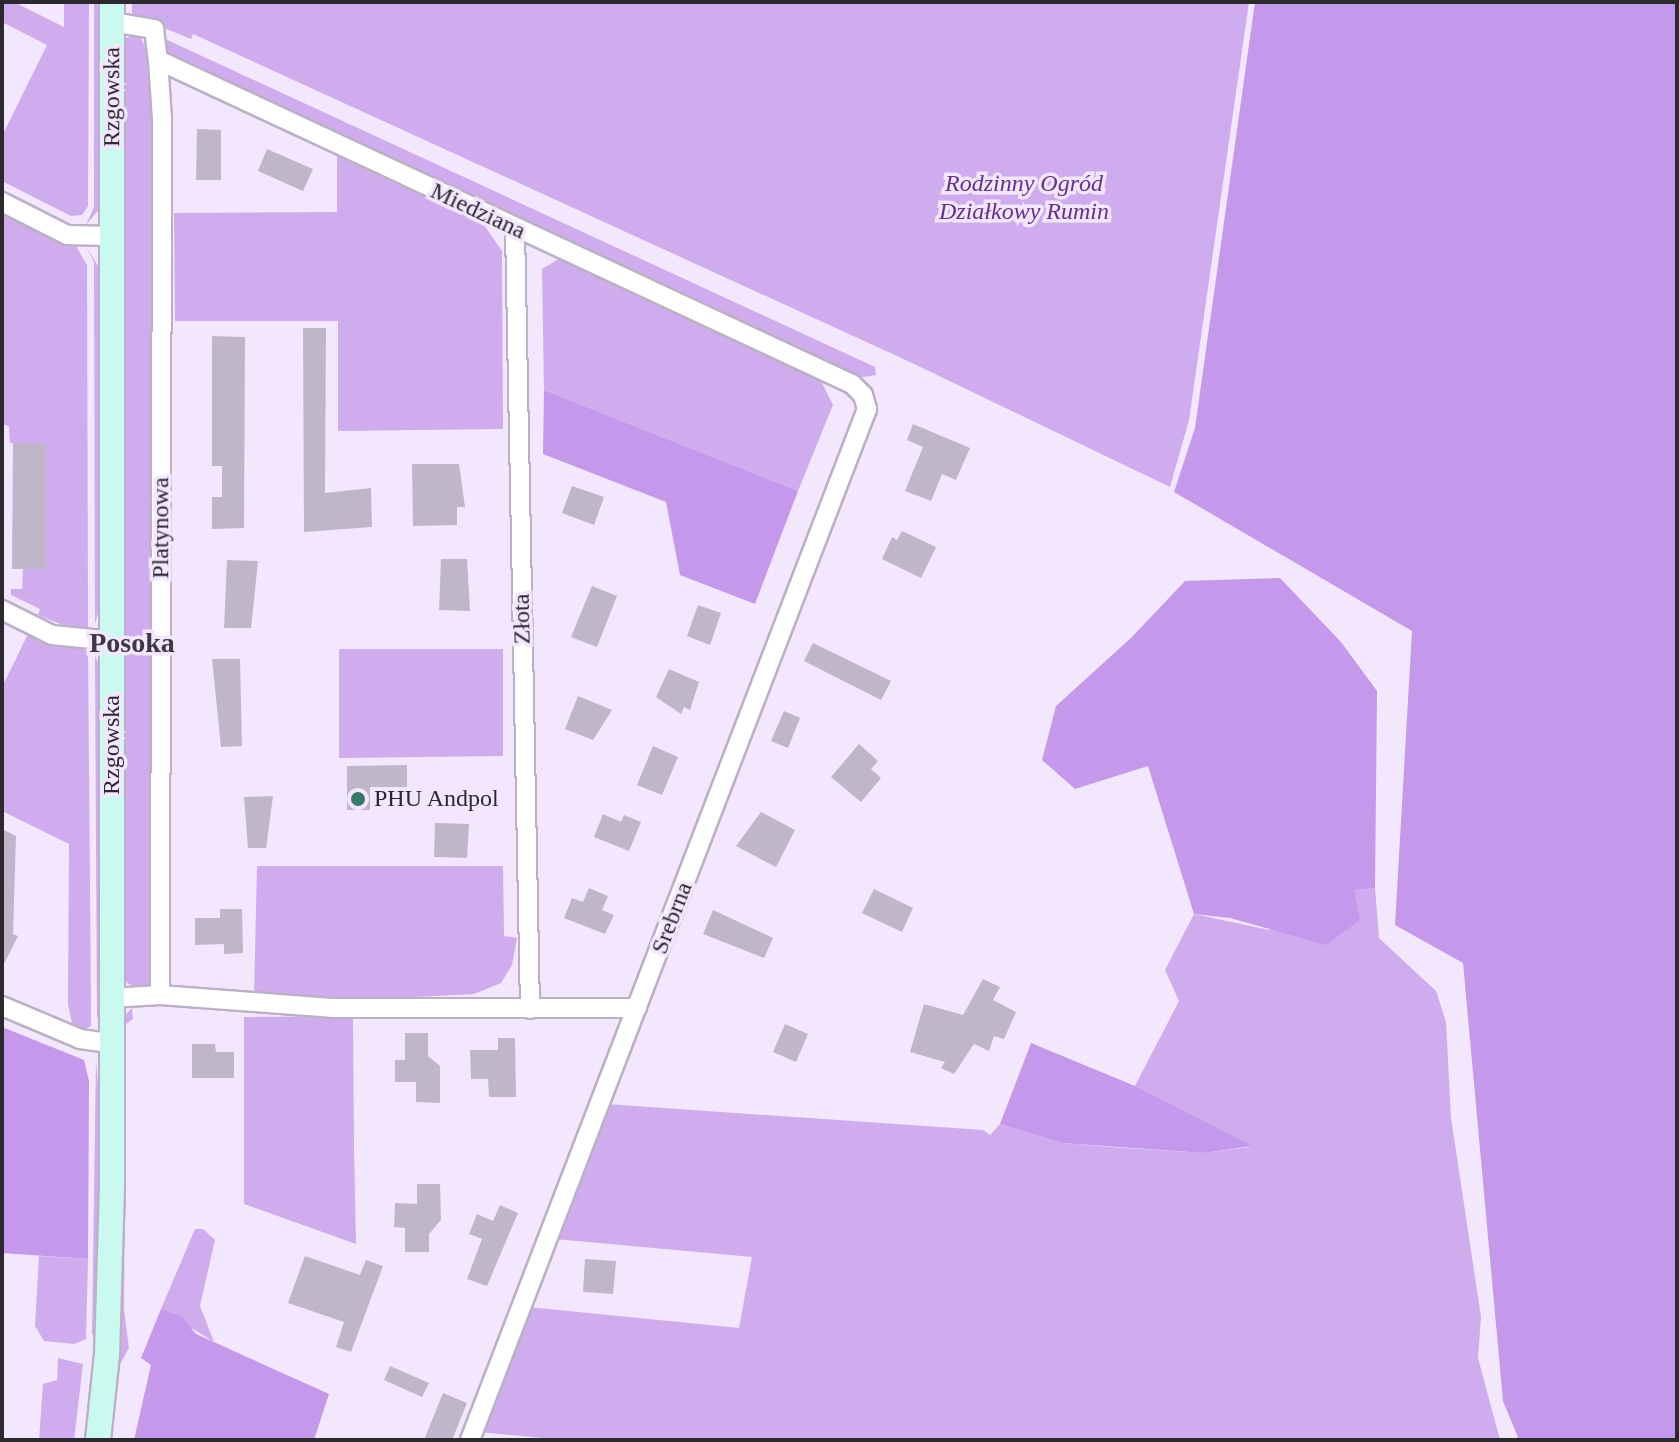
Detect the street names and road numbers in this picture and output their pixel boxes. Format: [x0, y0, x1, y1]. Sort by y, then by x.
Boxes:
street label: Rzgowska [98, 47, 126, 147]
street label: Miedziana [426, 177, 530, 245]
street label: Platynowa [147, 477, 175, 579]
street label: Złota [507, 593, 537, 645]
street label: Rzgowska [98, 695, 126, 795]
street label: Srebrna [645, 878, 699, 958]

